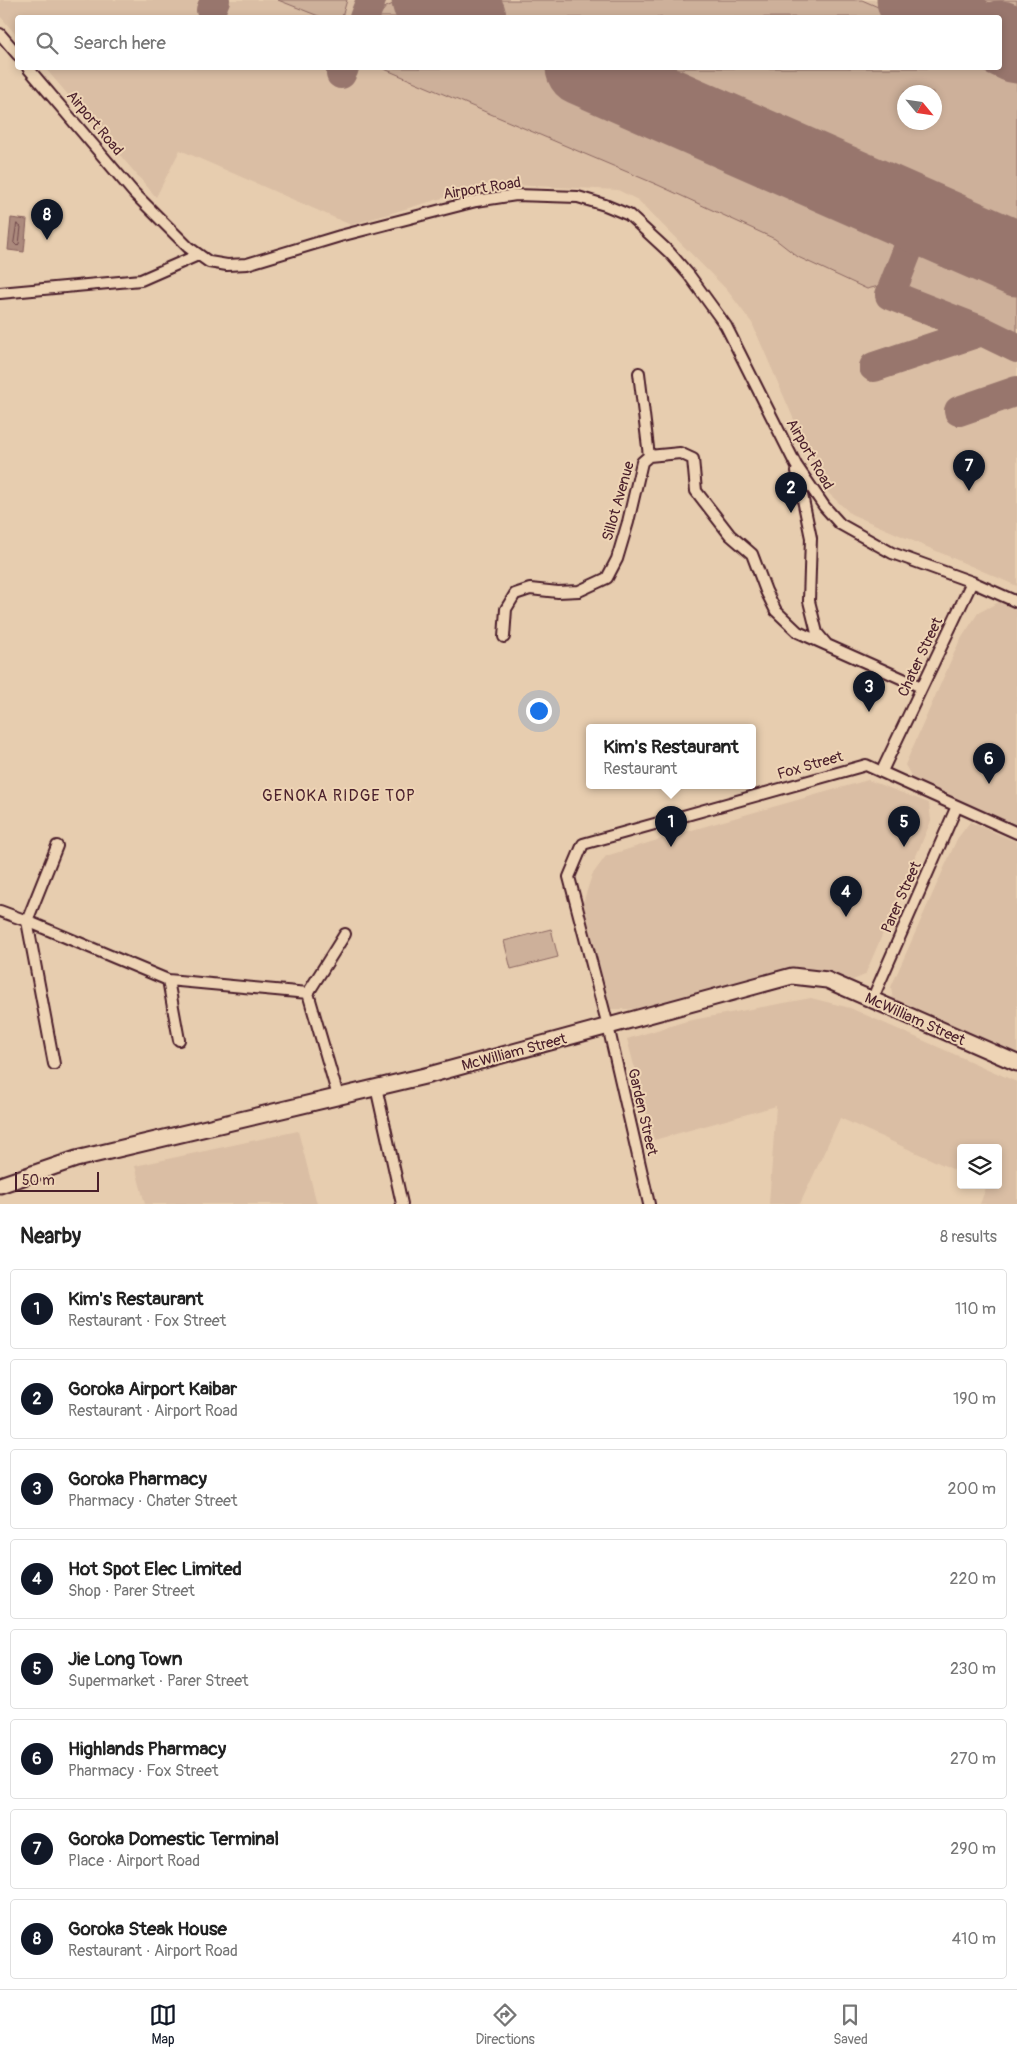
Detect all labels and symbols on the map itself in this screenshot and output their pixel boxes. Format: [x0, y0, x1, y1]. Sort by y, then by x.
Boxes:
north arrow [897, 85, 942, 130]
street label: Airport Road [62, 87, 127, 160]
street label: Airport Road [442, 173, 522, 204]
pin: 8 [31, 199, 63, 240]
street label: Airport Road [782, 415, 837, 493]
pin: 7 [953, 450, 985, 491]
street label: Sillot Avenue [598, 459, 639, 543]
pin: 2 [775, 472, 807, 513]
street label: Chater Street [894, 614, 948, 700]
pin: 3 [853, 671, 885, 712]
your location [526, 698, 552, 724]
pin: 6 [973, 743, 1005, 784]
street label: Fox Street [775, 747, 846, 784]
district label: GENOKA RIDGE TOP [262, 786, 416, 806]
pin: 1 [655, 806, 687, 847]
pin: 5 [888, 806, 920, 847]
street label: Parer Street [877, 858, 926, 936]
pin: 4 [830, 876, 862, 917]
street label: McWilliam Street [862, 989, 969, 1050]
street label: McWilliam Street [460, 1029, 570, 1076]
street label: Garden Street [623, 1067, 662, 1159]
scale bar [15, 1169, 99, 1192]

